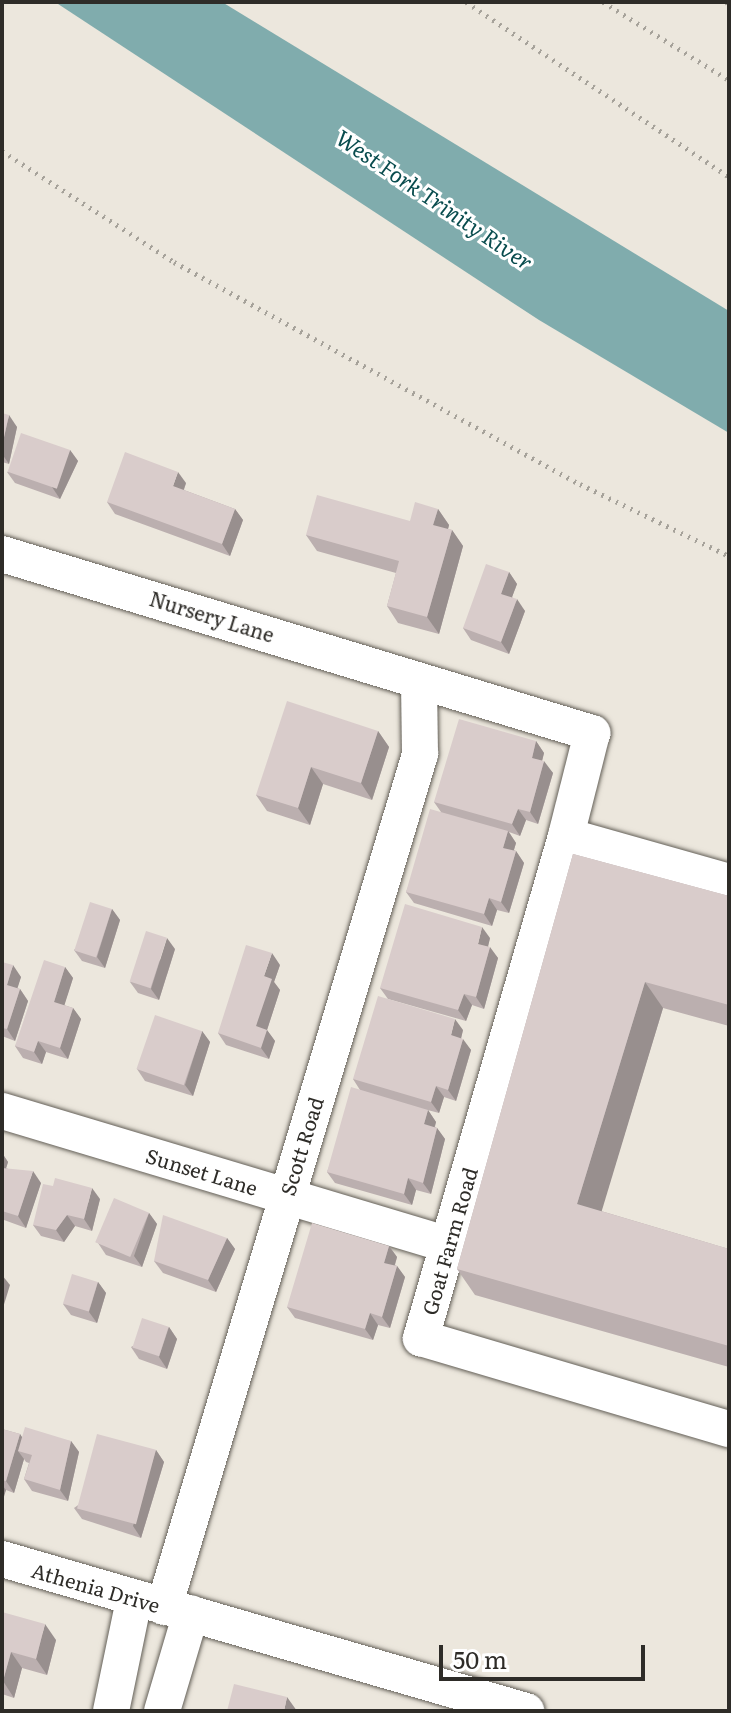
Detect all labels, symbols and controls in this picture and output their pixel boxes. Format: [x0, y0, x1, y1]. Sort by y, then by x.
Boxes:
water label: West Fork Trinity River [332, 123, 538, 275]
street label: Nursery Lane [147, 586, 277, 646]
street label: Scott Road [275, 1094, 327, 1198]
street label: Sunset Lane [143, 1143, 261, 1199]
street label: Goat Farm Road [416, 1164, 482, 1318]
street label: Athenia Drive [29, 1557, 163, 1617]
scale bar [443, 1629, 649, 1679]
text: 50 m [453, 1641, 507, 1676]

